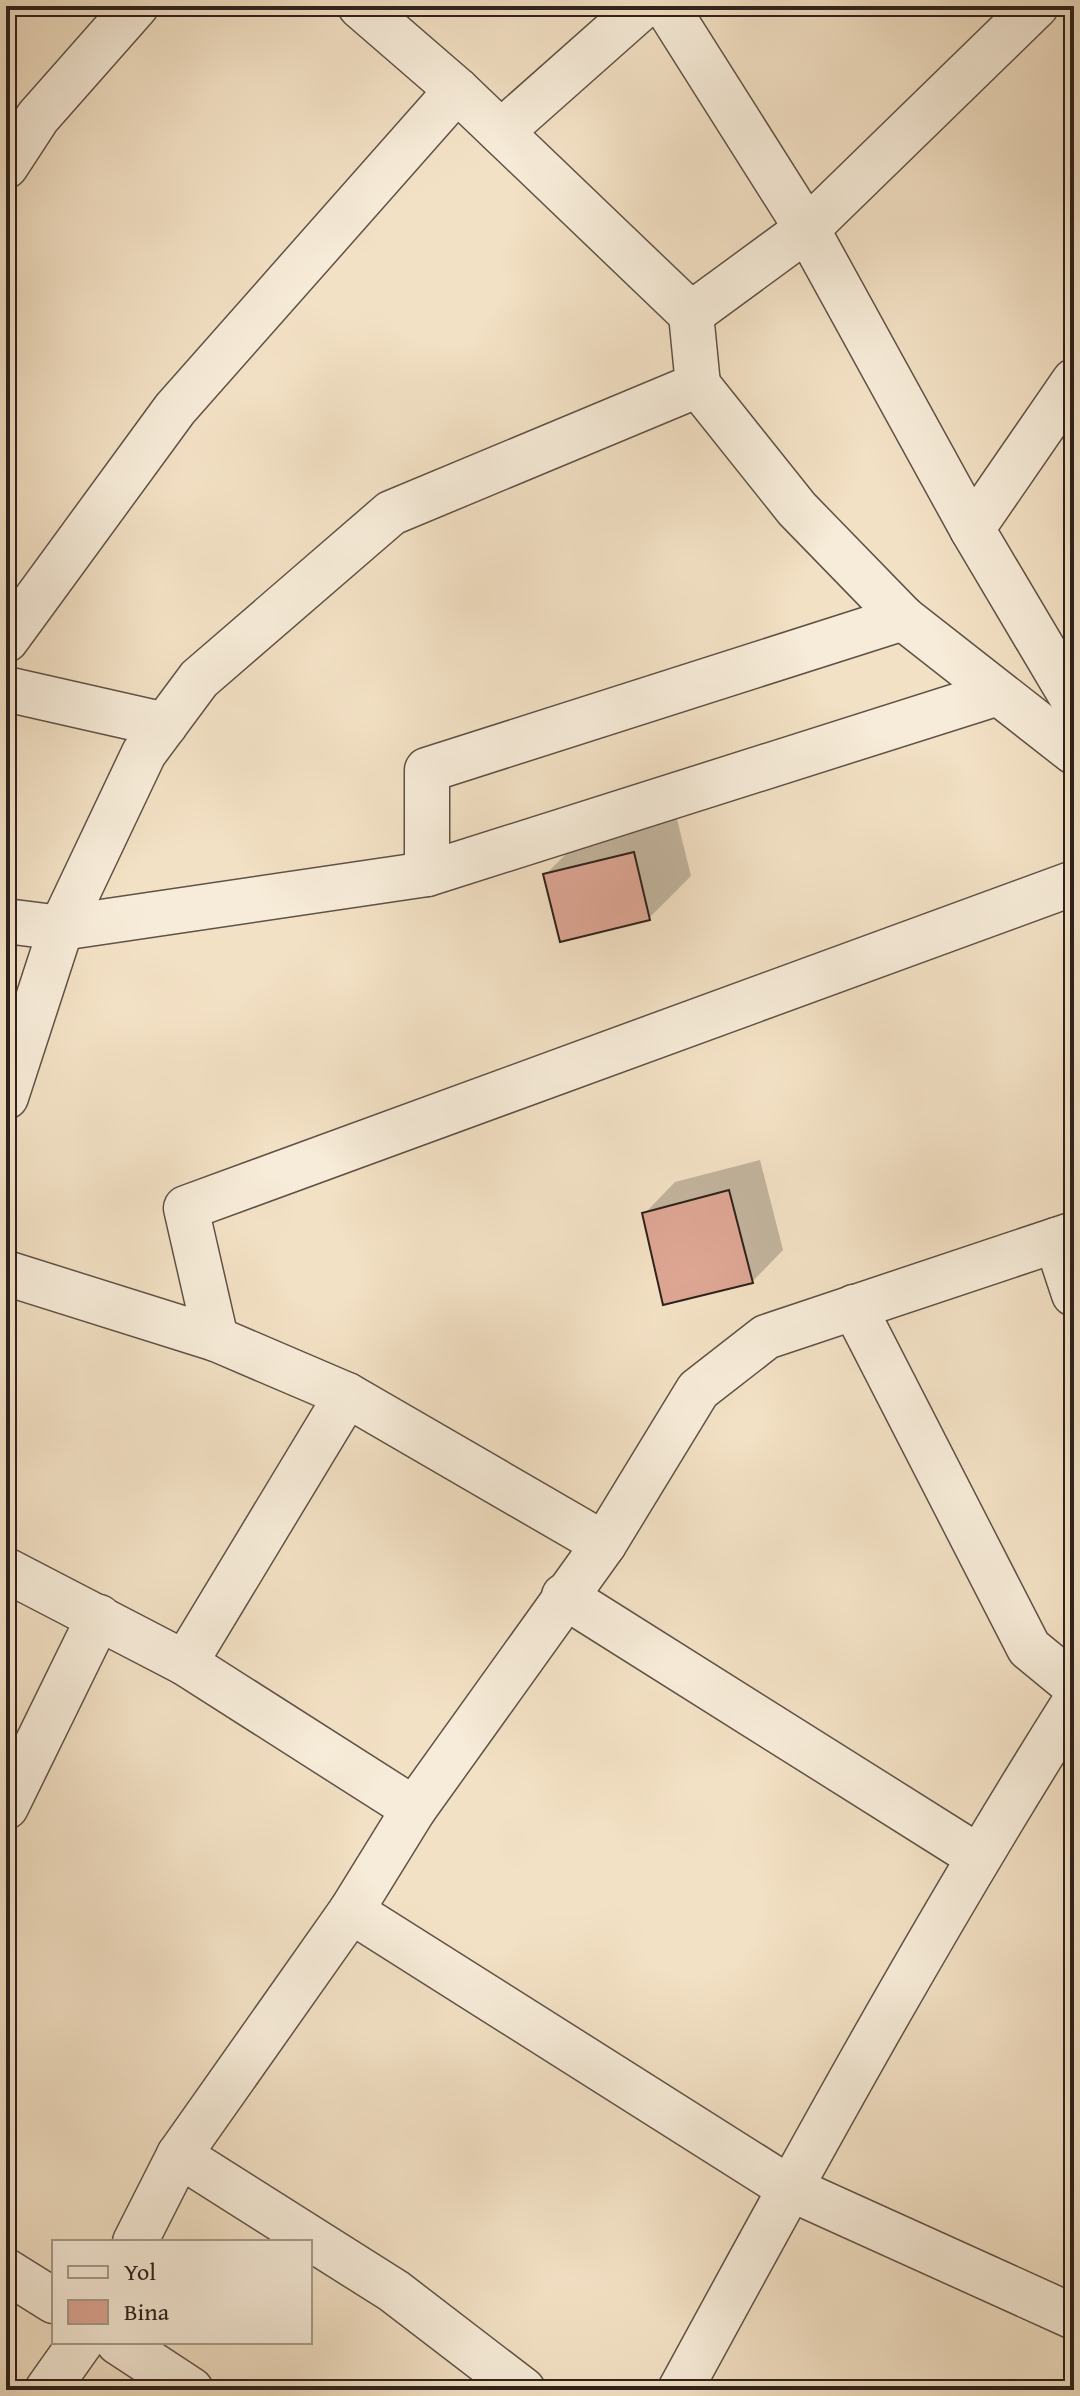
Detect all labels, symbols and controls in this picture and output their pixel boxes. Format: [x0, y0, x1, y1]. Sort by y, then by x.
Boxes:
legend [52, 2240, 312, 2344]
text: Yol [124, 2254, 156, 2289]
text: Bina [124, 2294, 170, 2329]

